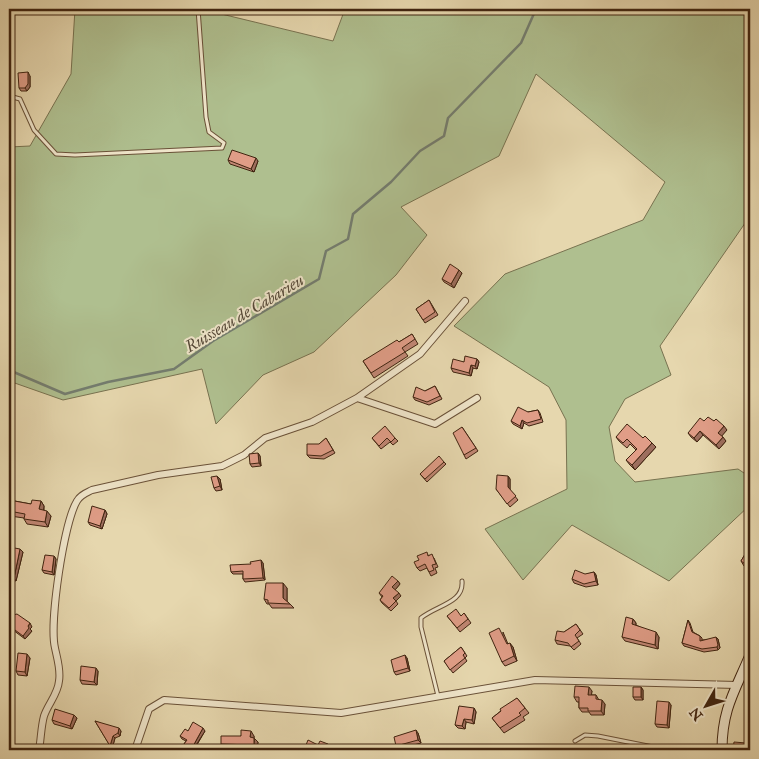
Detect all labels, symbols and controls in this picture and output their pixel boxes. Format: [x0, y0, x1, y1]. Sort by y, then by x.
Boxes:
water label: Ruisseau de Cabarieu [181, 271, 307, 357]
north arrow [682, 682, 732, 732]
text: N [686, 704, 707, 724]

